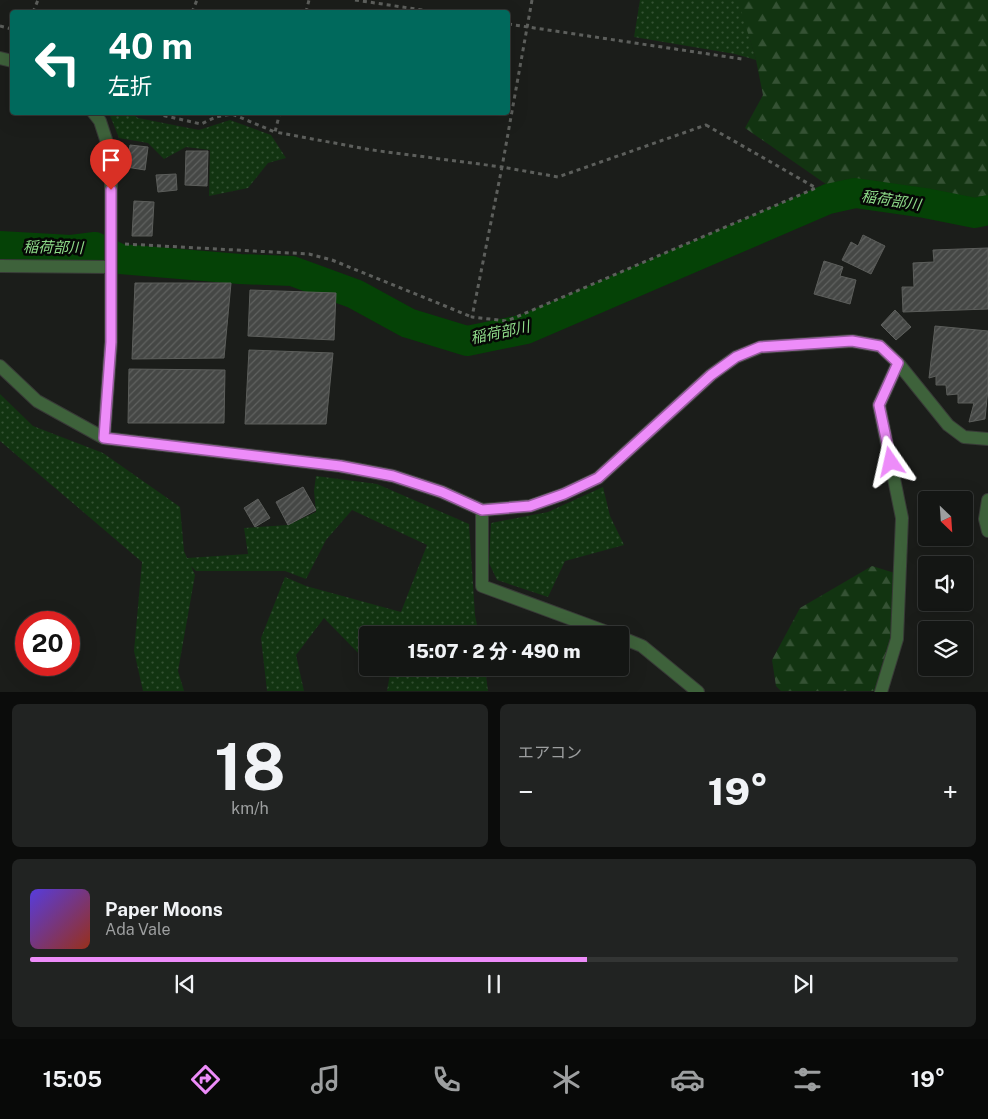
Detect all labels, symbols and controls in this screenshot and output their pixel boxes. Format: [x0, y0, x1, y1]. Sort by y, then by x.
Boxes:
text: 40 m [108, 26, 193, 67]
icon: left [25, 30, 90, 95]
text: 左折 [108, 73, 152, 99]
pin [90, 139, 132, 190]
icon: arrive [97, 146, 125, 174]
water label: 稲荷部川 [860, 187, 924, 213]
water label: 稲荷部川 [23, 238, 85, 256]
water label: 稲荷部川 [469, 317, 533, 347]
position arrow [864, 435, 916, 487]
north arrow [918, 491, 972, 546]
map controls [918, 491, 973, 676]
button: sound [918, 556, 973, 611]
speed limit sign: 20 [15, 611, 80, 676]
button: layers [918, 621, 973, 676]
text: 15:07 · 2 分 · 490 m [407, 640, 581, 662]
text: 18 [214, 728, 286, 805]
text: エアコン [518, 743, 582, 762]
text: 19° [708, 769, 768, 814]
text: − [518, 775, 534, 808]
text: + [942, 775, 958, 808]
text: km/h [231, 799, 269, 818]
text: Paper Moons [105, 898, 223, 920]
text: Ada Vale [105, 920, 170, 939]
icon: previous [171, 970, 199, 998]
icon: pause [480, 970, 508, 998]
icon: next [789, 970, 817, 998]
icon: directions [188, 1062, 223, 1097]
icon: music [308, 1062, 343, 1097]
icon: phone [429, 1062, 464, 1097]
icon: climate [549, 1062, 584, 1097]
icon: car [670, 1062, 705, 1097]
icon: filters [790, 1062, 825, 1097]
text: 15:05 [43, 1066, 102, 1092]
text: 19° [911, 1066, 945, 1092]

